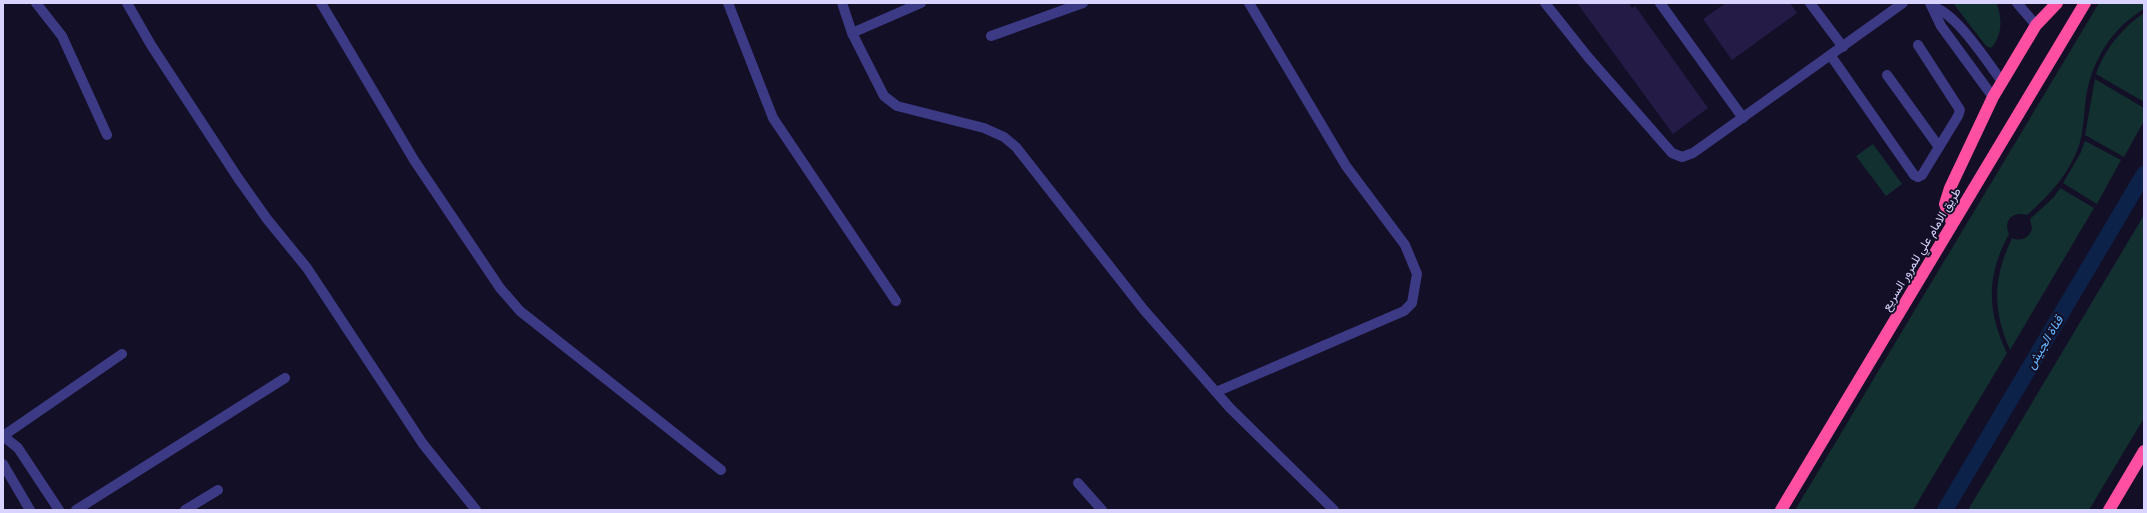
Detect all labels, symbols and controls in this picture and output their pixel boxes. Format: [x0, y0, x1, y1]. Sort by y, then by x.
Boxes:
street label: طريق الامام علي للمرور السريع [1879, 185, 1966, 315]
water label: قناة الجيش [2023, 312, 2068, 372]

